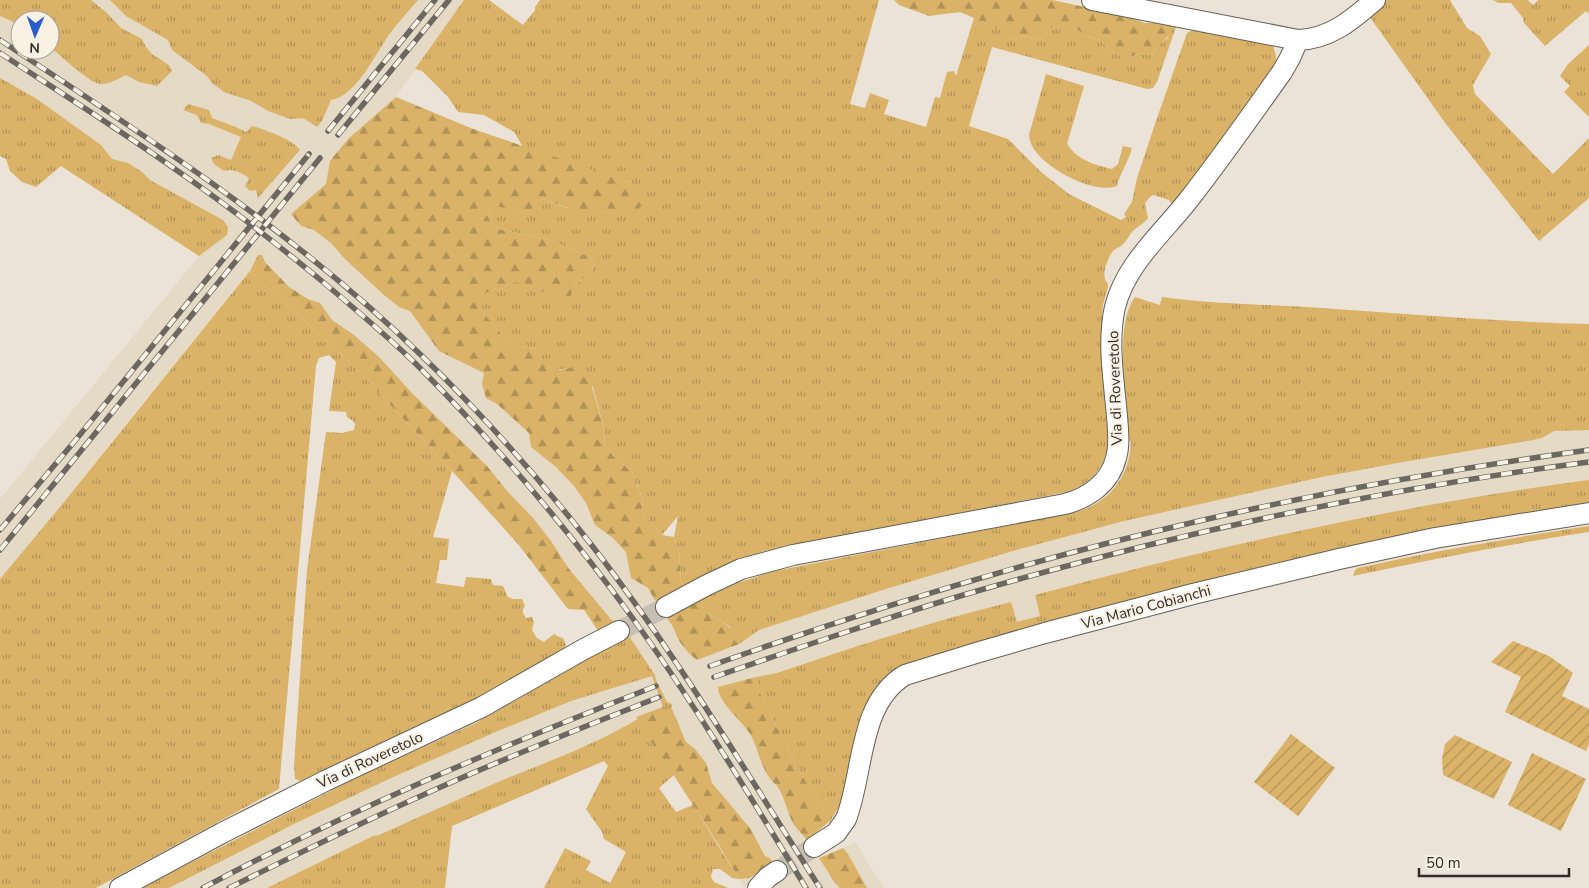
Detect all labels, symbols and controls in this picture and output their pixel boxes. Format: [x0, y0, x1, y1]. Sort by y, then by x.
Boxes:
north arrow [10, 10, 60, 60]
text: N [29, 38, 40, 57]
street label: Via di Roveretolo [1103, 330, 1127, 447]
street label: Via Mario Cobianchi [1078, 580, 1213, 634]
street label: Via di Roveretolo [313, 727, 426, 794]
scale bar [1419, 846, 1569, 878]
text: 50 m [1426, 853, 1461, 873]

